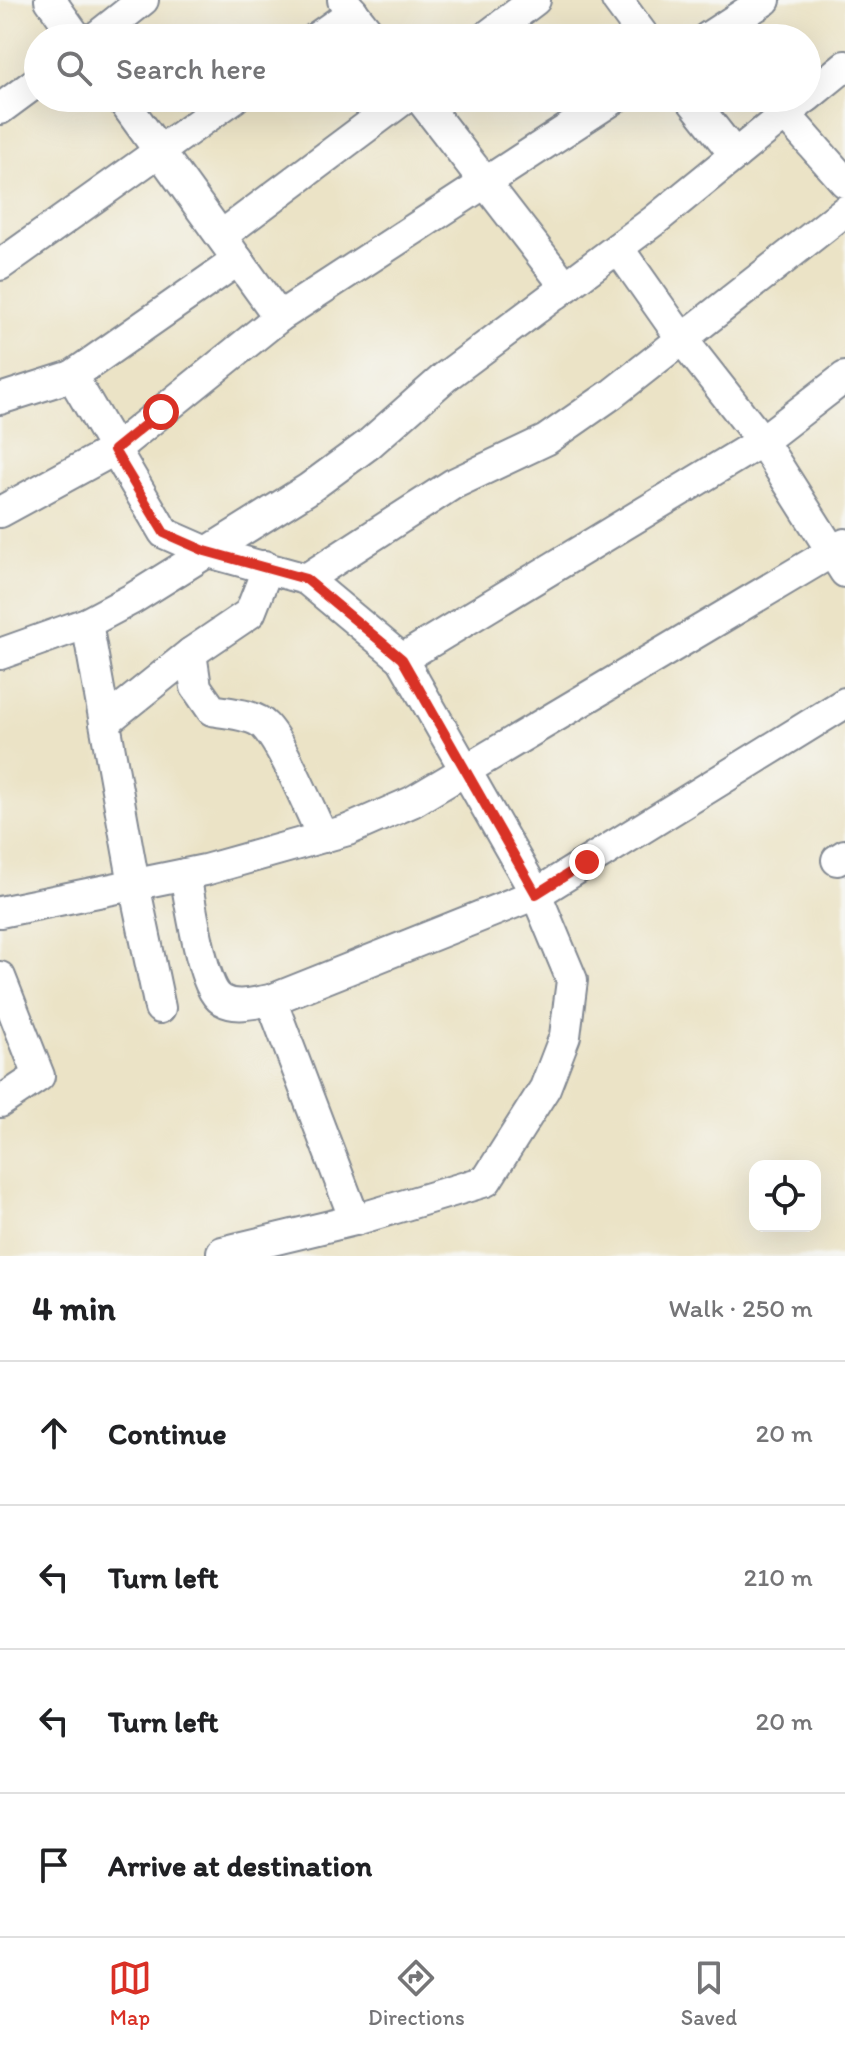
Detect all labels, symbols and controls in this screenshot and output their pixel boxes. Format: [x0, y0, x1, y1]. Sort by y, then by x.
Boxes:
search box [24, 24, 821, 112]
icon: search [52, 46, 96, 90]
text: Search here [116, 50, 266, 87]
route start [143, 394, 179, 430]
route end [569, 844, 605, 880]
map controls [749, 1160, 821, 1232]
button: locate [749, 1160, 821, 1232]
text: 4 min [32, 1288, 116, 1329]
text: Walk · 250 m [669, 1292, 813, 1324]
icon: ahead [32, 1411, 76, 1455]
text: Continue [108, 1415, 227, 1452]
text: 20 m [756, 1417, 813, 1449]
icon: left [32, 1555, 76, 1599]
text: Turn left [108, 1559, 219, 1596]
text: 210 m [744, 1561, 813, 1593]
icon: left [32, 1699, 76, 1743]
text: Turn left [108, 1703, 219, 1740]
text: 20 m [756, 1705, 813, 1737]
icon: arrive [32, 1843, 76, 1887]
text: Arrive at destination [108, 1847, 372, 1884]
tab: Map [108, 1956, 152, 2031]
tab: Directions [368, 1956, 465, 2031]
tab: Saved [681, 1956, 737, 2031]

